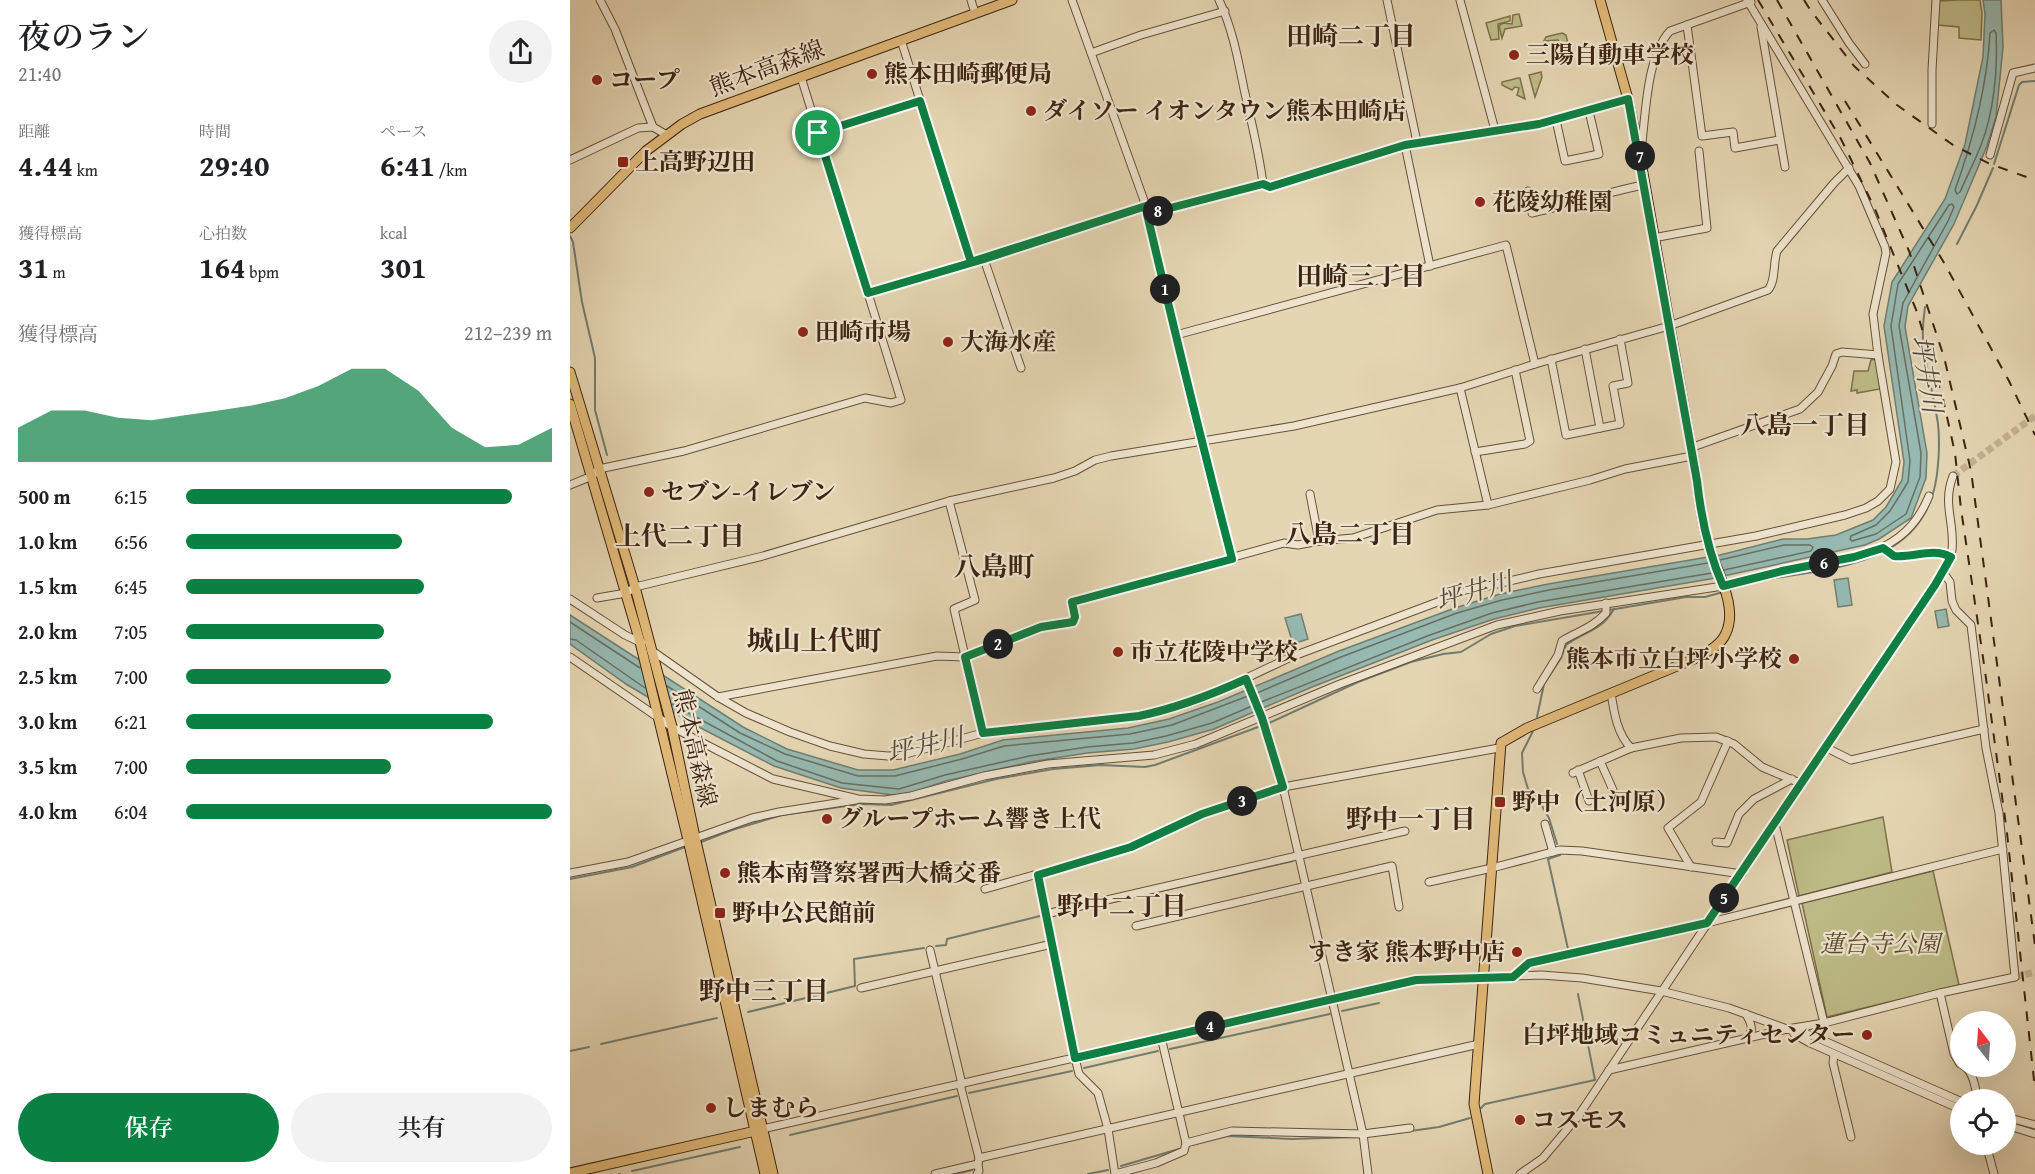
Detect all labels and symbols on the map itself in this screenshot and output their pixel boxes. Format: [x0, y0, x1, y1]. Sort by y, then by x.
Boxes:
district label: 田崎二丁目 [1286, 16, 1416, 55]
street label: 熊本高森線 [704, 31, 829, 104]
place label: 三陽自動車学校 [1526, 37, 1694, 72]
marker: 三陽自動車学校 [1507, 48, 1521, 62]
place label: 熊本田崎郵便局 [884, 56, 1052, 91]
place label: コープ [609, 62, 681, 97]
marker: 熊本田崎郵便局 [865, 67, 879, 81]
marker: コープ [590, 73, 604, 87]
place label: ダイソー イオンタウン熊本田崎店 [1043, 93, 1406, 128]
marker: ダイソー イオンタウン熊本田崎店 [1024, 104, 1038, 118]
pin [792, 107, 843, 158]
pin: 7 [1625, 141, 1655, 171]
place label: 上高野辺田 [635, 144, 755, 179]
marker: 上高野辺田 [616, 155, 630, 169]
place label: 花陵幼稚園 [1492, 184, 1612, 219]
marker: 花陵幼稚園 [1473, 195, 1487, 209]
pin: 8 [1143, 196, 1173, 226]
district label: 田崎三丁目 [1296, 256, 1426, 295]
pin: 1 [1150, 274, 1180, 304]
place label: 田崎市場 [815, 314, 911, 349]
place label: 大海水産 [960, 324, 1056, 359]
marker: 田崎市場 [796, 325, 810, 339]
water label: 坪井川 [1902, 332, 1953, 418]
marker: 大海水産 [941, 335, 955, 349]
district label: 八島一丁目 [1740, 405, 1870, 444]
place label: セブン-イレブン [661, 474, 836, 509]
marker: セブン-イレブン [642, 485, 656, 499]
district label: 八島二丁目 [1285, 514, 1415, 553]
district label: 上代二丁目 [615, 516, 745, 555]
district label: 八島町 [954, 546, 1035, 586]
pin: 6 [1809, 548, 1839, 578]
water label: 坪井川 [1431, 560, 1520, 620]
district label: 城山上代町 [747, 620, 882, 660]
pin: 2 [983, 629, 1013, 659]
place label: 市立花陵中学校 [1130, 634, 1298, 669]
place label: 熊本市立白坪小学校 [1566, 641, 1782, 676]
marker: 市立花陵中学校 [1111, 645, 1125, 659]
marker: 熊本市立白坪小学校 [1787, 652, 1801, 666]
street label: 熊本高森線 [665, 685, 726, 810]
water label: 坪井川 [882, 716, 970, 772]
place label: 野中（土河原） [1512, 784, 1680, 819]
pin: 3 [1227, 786, 1257, 816]
marker: 野中（土河原） [1493, 795, 1507, 809]
district label: 野中一丁目 [1346, 799, 1476, 838]
place label: グループホーム響き上代 [839, 801, 1101, 836]
marker: グループホーム響き上代 [820, 812, 834, 826]
place label: 熊本南警察署西大橋交番 [737, 855, 1001, 890]
marker: 熊本南警察署西大橋交番 [718, 866, 732, 880]
pin: 5 [1709, 883, 1739, 913]
district label: 野中二丁目 [1057, 886, 1187, 925]
place label: 野中公民館前 [732, 895, 876, 930]
marker: 野中公民館前 [713, 906, 727, 920]
park label: 蓮台寺公園 [1820, 926, 1944, 961]
place label: すき家 熊本野中店 [1308, 934, 1505, 969]
marker: すき家 熊本野中店 [1510, 945, 1524, 959]
district label: 野中三丁目 [699, 971, 829, 1010]
pin: 4 [1195, 1011, 1225, 1041]
north arrow [1950, 1011, 2016, 1077]
place label: 白坪地域コミュニティセンター [1522, 1017, 1855, 1052]
marker: 白坪地域コミュニティセンター [1860, 1028, 1874, 1042]
place label: しまむら [723, 1090, 819, 1125]
marker: しまむら [704, 1101, 718, 1115]
place label: コスモス [1532, 1102, 1628, 1137]
marker: コスモス [1513, 1113, 1527, 1127]

